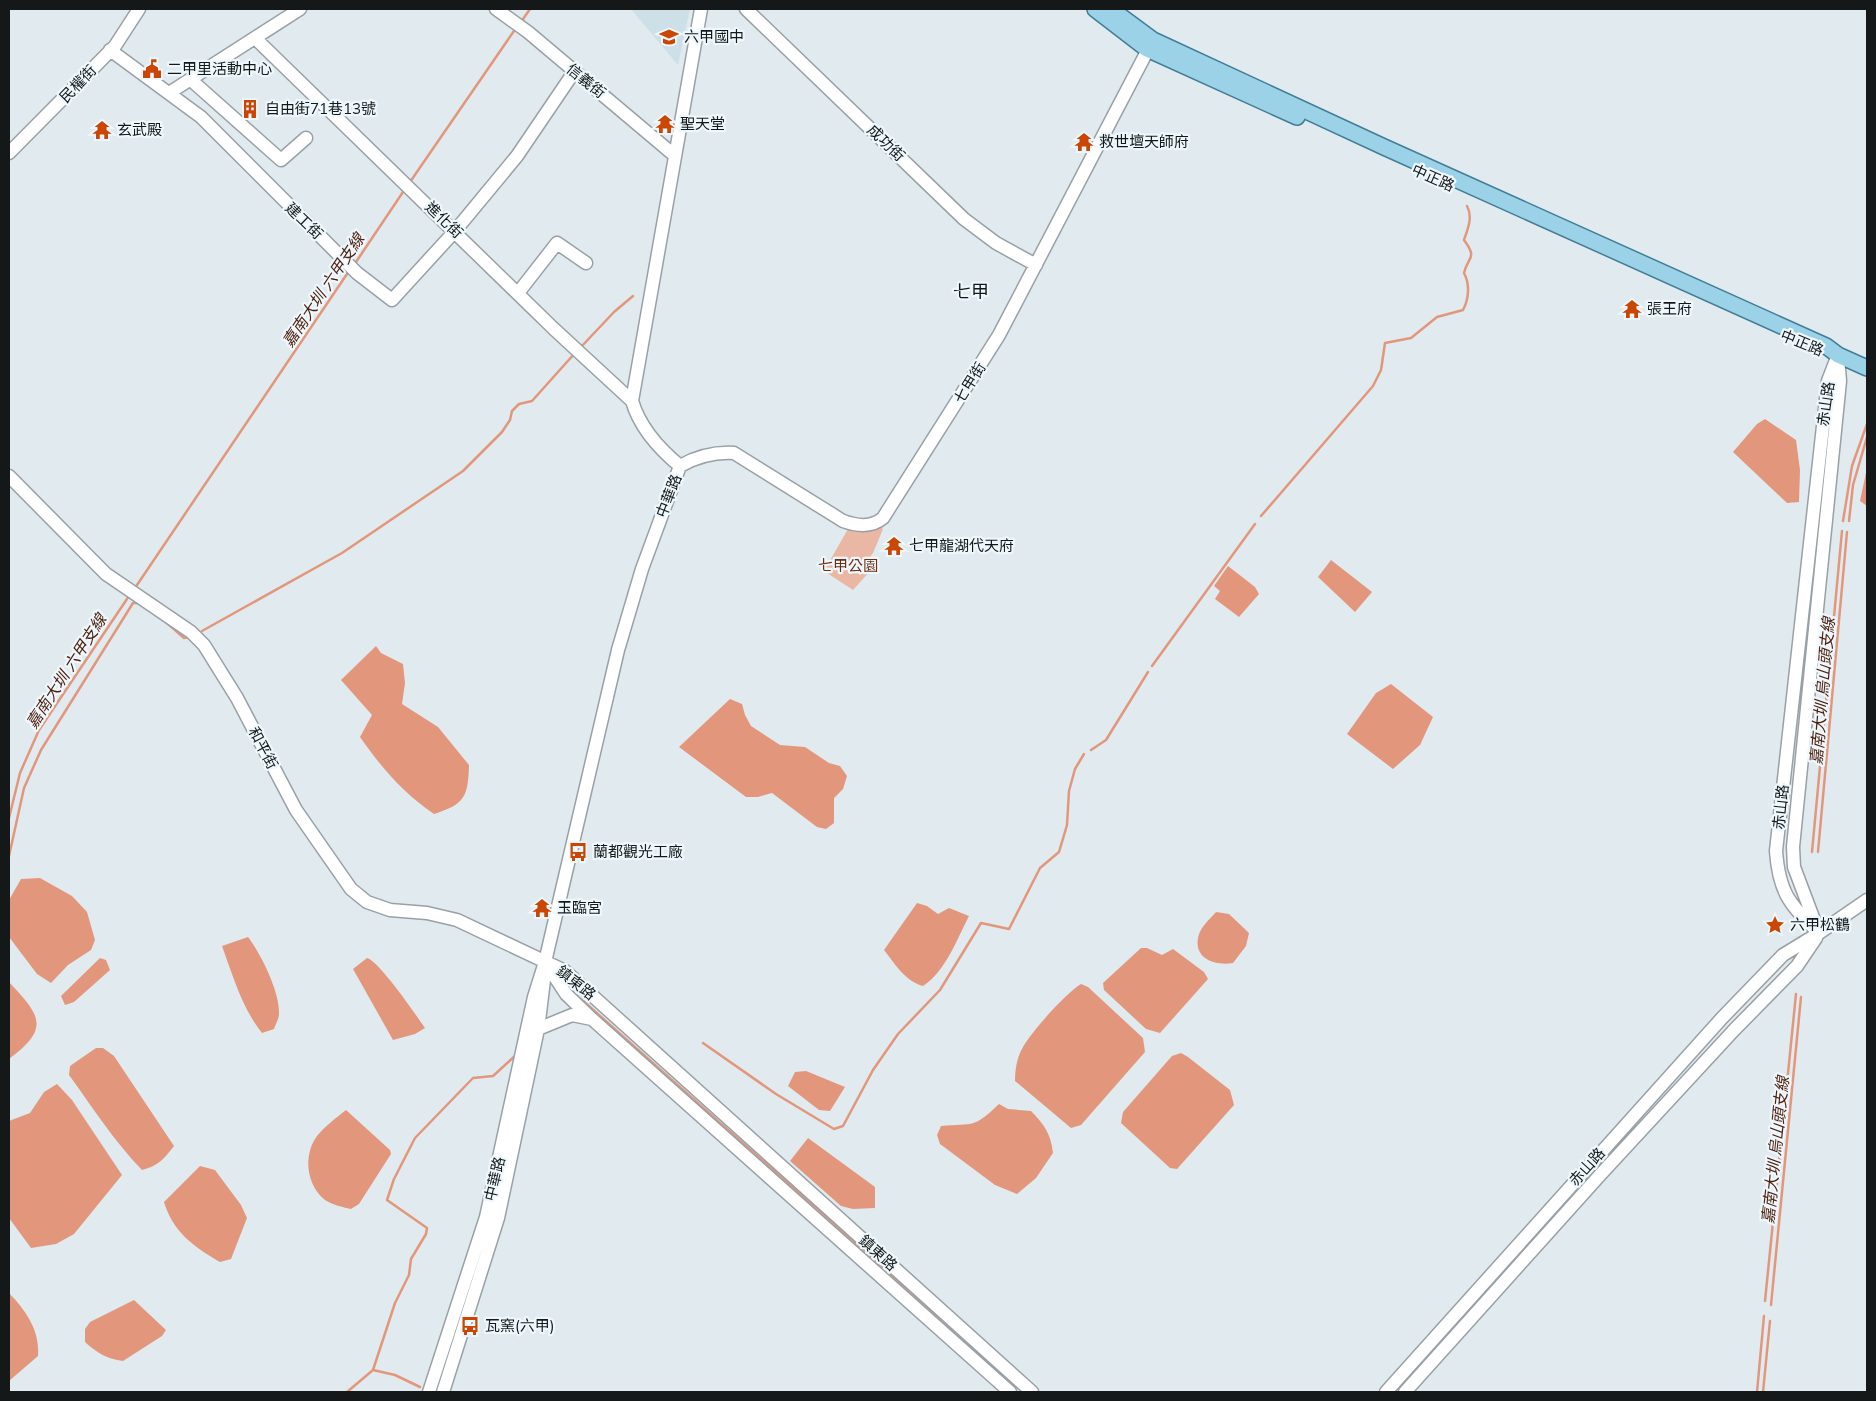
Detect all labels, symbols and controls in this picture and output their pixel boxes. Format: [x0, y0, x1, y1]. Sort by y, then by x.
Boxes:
school or university icon: 六甲國中 [658, 26, 680, 48]
place label: 六甲國中 [684, 27, 744, 46]
public building icon: 二甲里活動中心 [141, 58, 163, 80]
place label: 二甲里活動中心 [167, 59, 272, 78]
street label: 信義街 [563, 59, 610, 102]
street label: 民權街 [55, 61, 100, 106]
building icon: 自由街71巷13號 [239, 98, 261, 120]
place label: 自由街71巷13號 [265, 99, 376, 118]
temple icon: 聖天堂 [654, 113, 676, 135]
place label: 聖天堂 [680, 114, 725, 133]
temple icon: 玄武殿 [91, 119, 113, 141]
place label: 玄武殿 [117, 120, 162, 139]
street label: 成功街 [864, 120, 909, 165]
temple icon: 救世壇天師府 [1073, 131, 1095, 153]
place label: 救世壇天師府 [1099, 132, 1189, 151]
street label: 中正路 [1409, 160, 1458, 195]
street label: 進化街 [422, 197, 467, 242]
street label: 建工街 [282, 198, 327, 243]
water label: 嘉南大圳 六甲支線 [278, 228, 369, 350]
district label: 七甲 [953, 280, 989, 303]
temple icon: 張王府 [1621, 298, 1643, 320]
place label: 張王府 [1647, 299, 1692, 318]
street label: 中正路 [1778, 325, 1827, 360]
street label: 七甲街 [950, 359, 990, 407]
street label: 赤山路 [1813, 380, 1838, 428]
street label: 中華路 [652, 471, 685, 520]
temple icon: 七甲龍湖代天府 [883, 535, 905, 557]
place label: 七甲龍湖代天府 [909, 536, 1014, 555]
park label: 七甲公園 [818, 556, 878, 575]
water label: 嘉南大圳 六甲支線 [22, 608, 111, 732]
water label: 嘉南大圳 烏山頭支線 [1806, 614, 1839, 766]
street label: 和平街 [244, 723, 282, 772]
street label: 赤山路 [1769, 784, 1792, 830]
bus stop icon: 蘭都觀光工廠 [567, 841, 589, 863]
place label: 蘭都觀光工廠 [593, 842, 683, 861]
temple icon: 玉臨宮 [531, 897, 553, 919]
place label: 玉臨宮 [557, 898, 602, 917]
place icon: 六甲松鶴 [1764, 914, 1786, 936]
place label: 六甲松鶴 [1790, 915, 1850, 934]
street label: 鎮東路 [553, 961, 600, 1004]
water label: 嘉南大圳 烏山頭支線 [1757, 1073, 1793, 1225]
street label: 赤山路 [1565, 1144, 1609, 1190]
street label: 中華路 [480, 1155, 509, 1203]
street label: 鎮東路 [855, 1231, 901, 1275]
bus stop icon: 瓦窯(六甲) [459, 1315, 481, 1337]
place label: 瓦窯(六甲) [485, 1316, 555, 1335]

